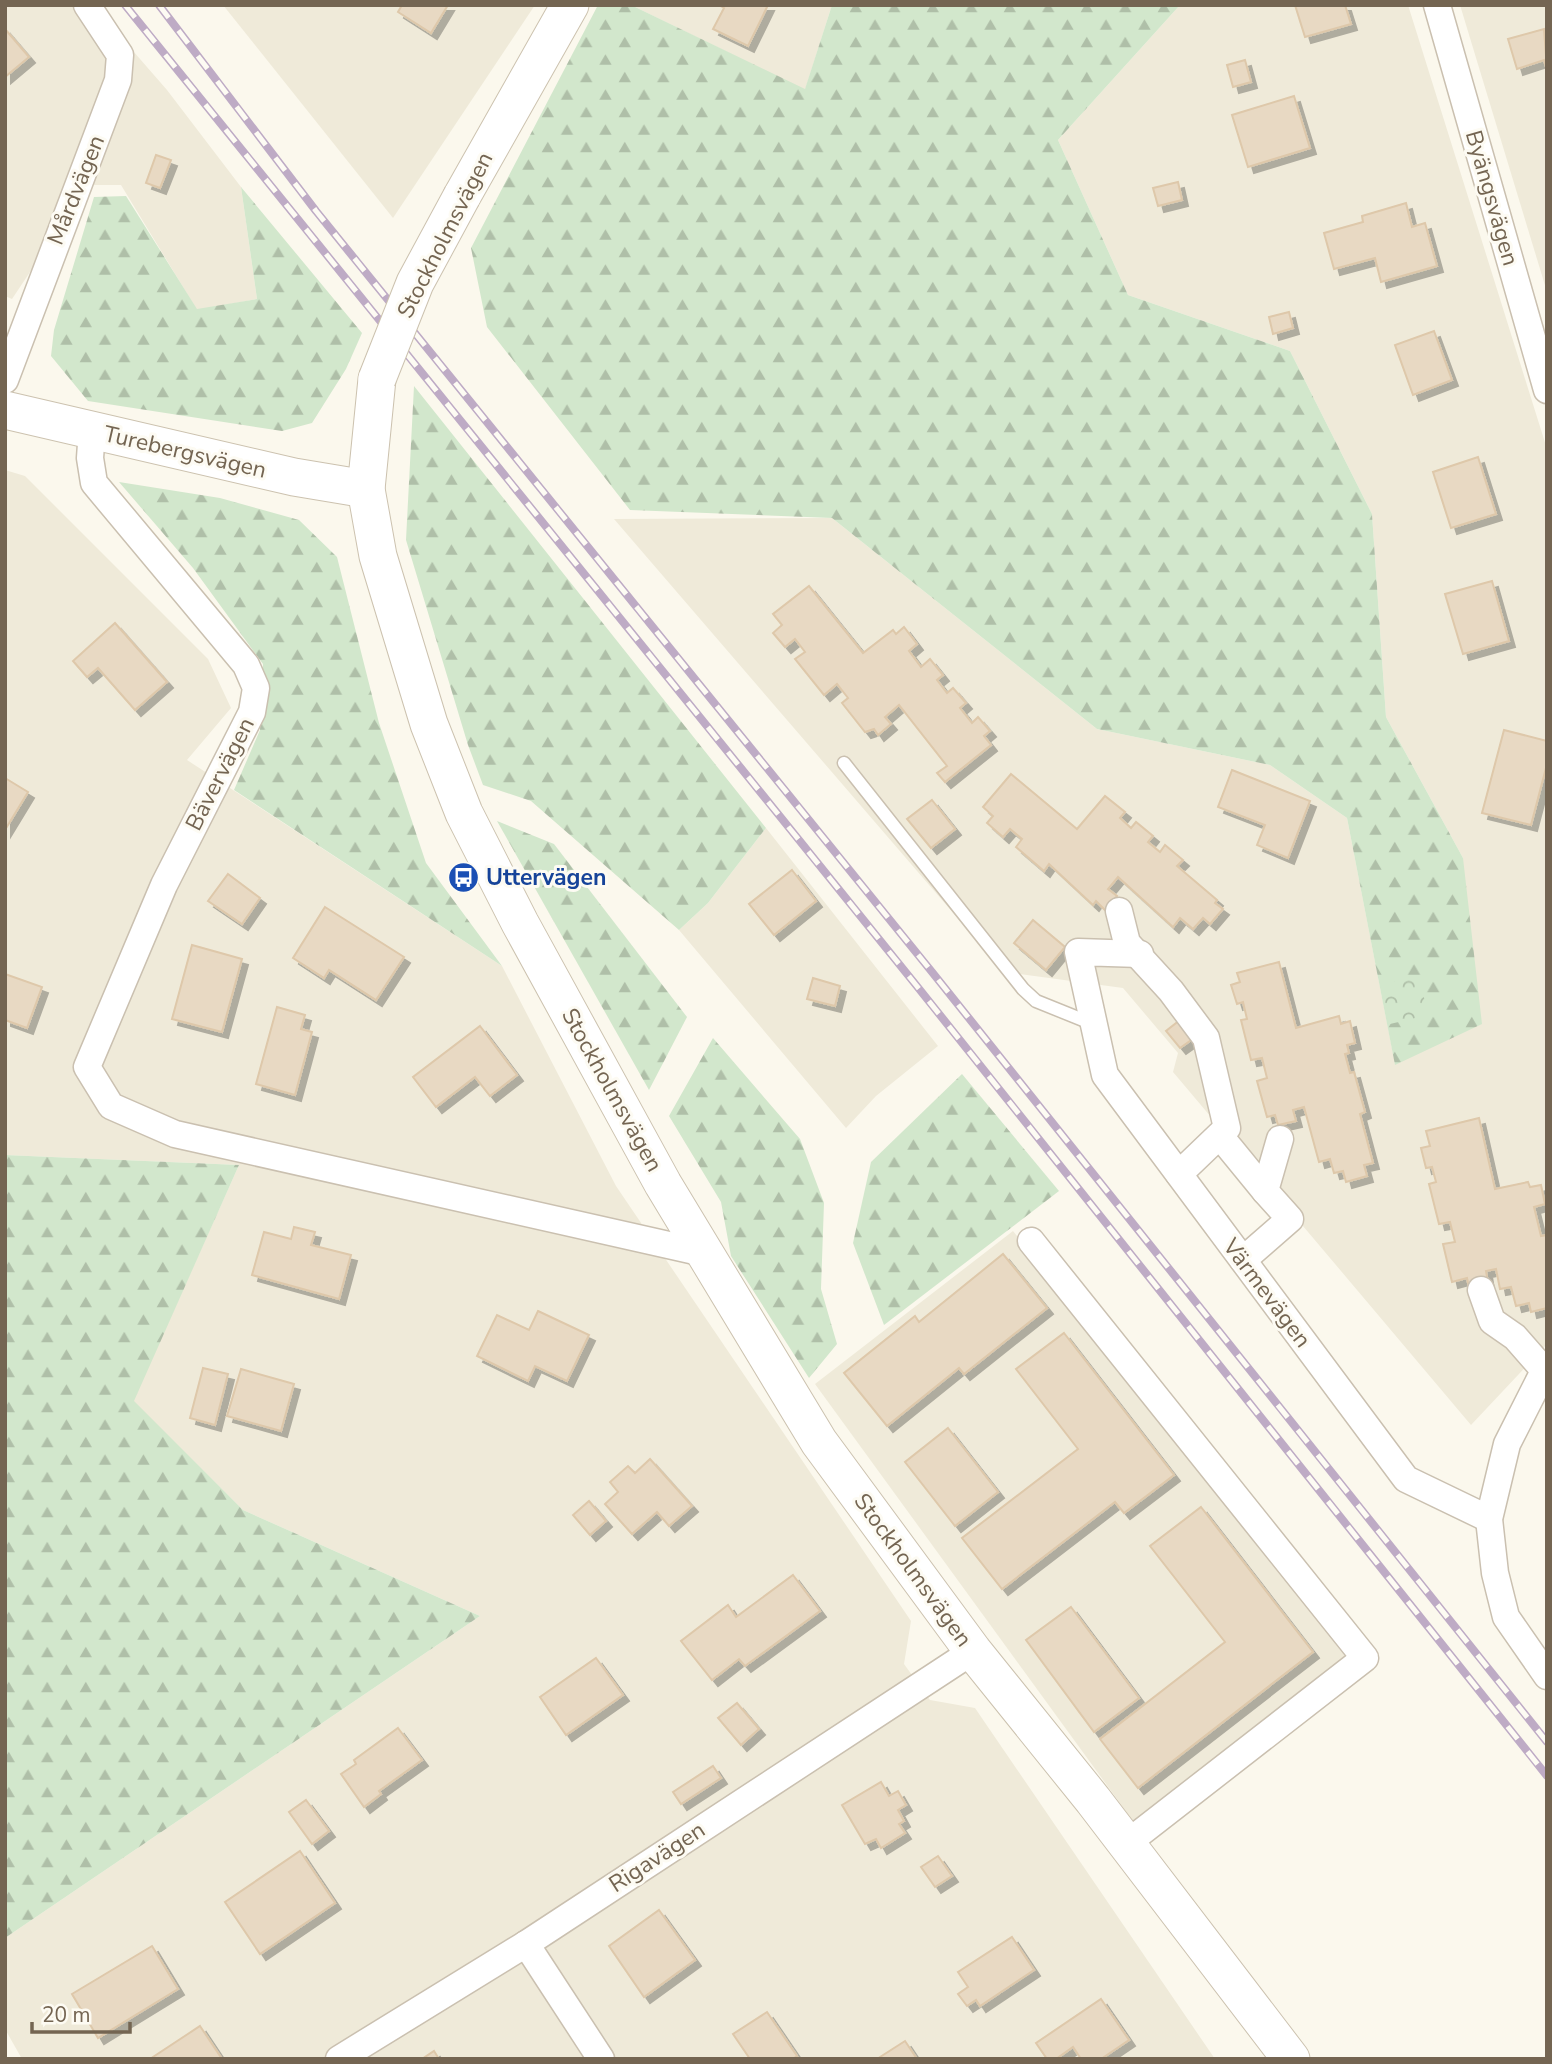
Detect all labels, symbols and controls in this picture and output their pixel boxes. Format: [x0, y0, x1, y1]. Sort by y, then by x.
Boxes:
street label: Byängsvägen [1458, 127, 1526, 269]
street label: Mårdvägen [40, 130, 112, 250]
street label: Stockholmsvägen [390, 147, 500, 323]
street label: Turebergsvägen [101, 418, 269, 486]
street label: Bävervägen [178, 712, 262, 836]
bus stop icon: Uttervägen [446, 860, 480, 894]
place label: Uttervägen [486, 862, 606, 893]
street label: Stockholmsvägen [554, 1003, 670, 1177]
street label: Värmevägen [1215, 1231, 1318, 1354]
street label: Stockholmsvägen [847, 1487, 979, 1653]
street label: Rigavägen [603, 1814, 711, 1900]
scale bar [32, 1990, 130, 2034]
text: 20 m [42, 2001, 91, 2029]

